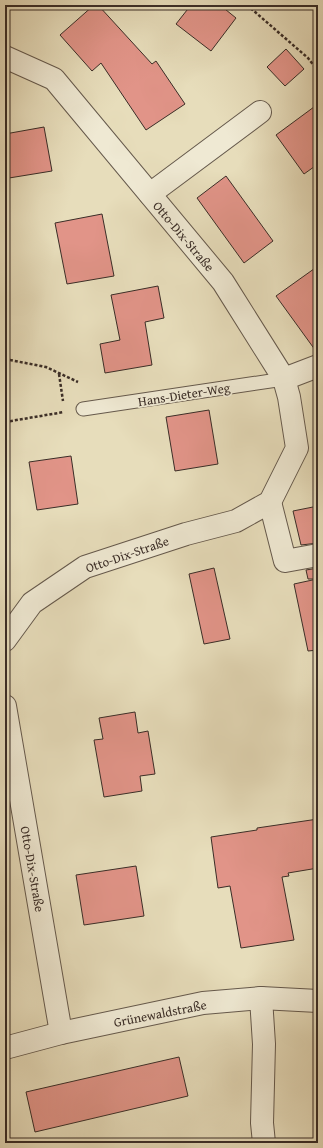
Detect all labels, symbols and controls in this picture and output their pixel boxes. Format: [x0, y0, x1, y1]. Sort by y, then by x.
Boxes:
street label: Otto-Dix-Straße [148, 197, 219, 276]
street label: Hans-Dieter-Weg [137, 378, 232, 411]
street label: Otto-Dix-Straße [83, 531, 171, 578]
street label: Otto-Dix-Straße [16, 825, 49, 913]
street label: Grünewaldstraße [112, 995, 208, 1032]

